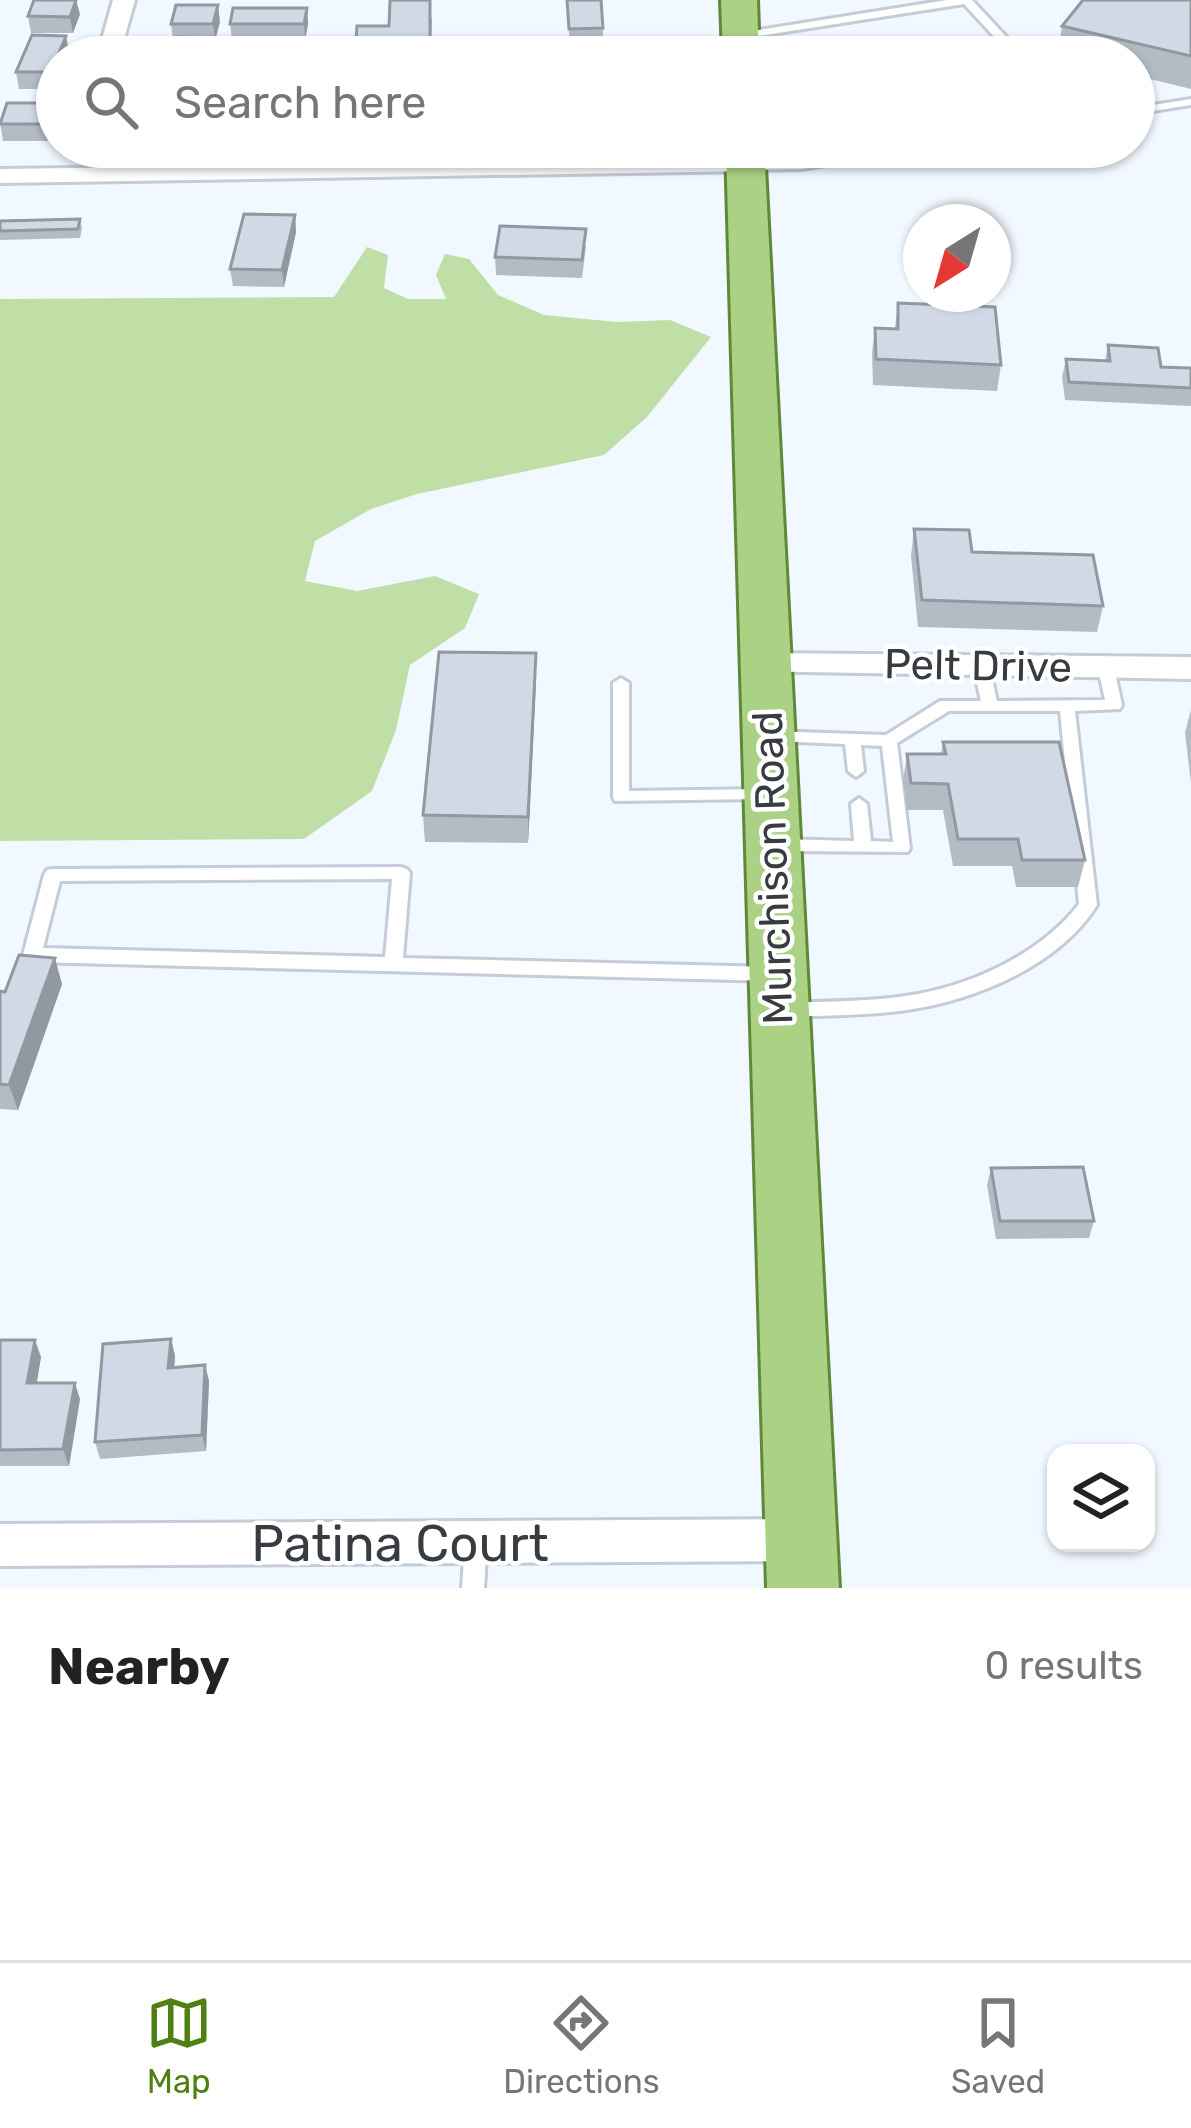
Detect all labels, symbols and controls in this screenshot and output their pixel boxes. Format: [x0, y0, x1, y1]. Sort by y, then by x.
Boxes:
search box [36, 36, 1155, 168]
icon: search [78, 69, 144, 135]
text: Search here [174, 76, 426, 129]
north arrow [903, 204, 1011, 312]
street label: Pelt Drive [883, 639, 1073, 693]
street label: Murchison Road [743, 710, 803, 1026]
map controls [1047, 1444, 1155, 1552]
button: layers [1047, 1444, 1155, 1552]
street label: Patina Court [251, 1513, 549, 1574]
text: Nearby [48, 1636, 230, 1697]
text: 0 results [984, 1643, 1143, 1689]
tab: Map [146, 1990, 212, 2101]
tab: Directions [503, 1990, 660, 2101]
tab: Saved [951, 1990, 1045, 2101]

